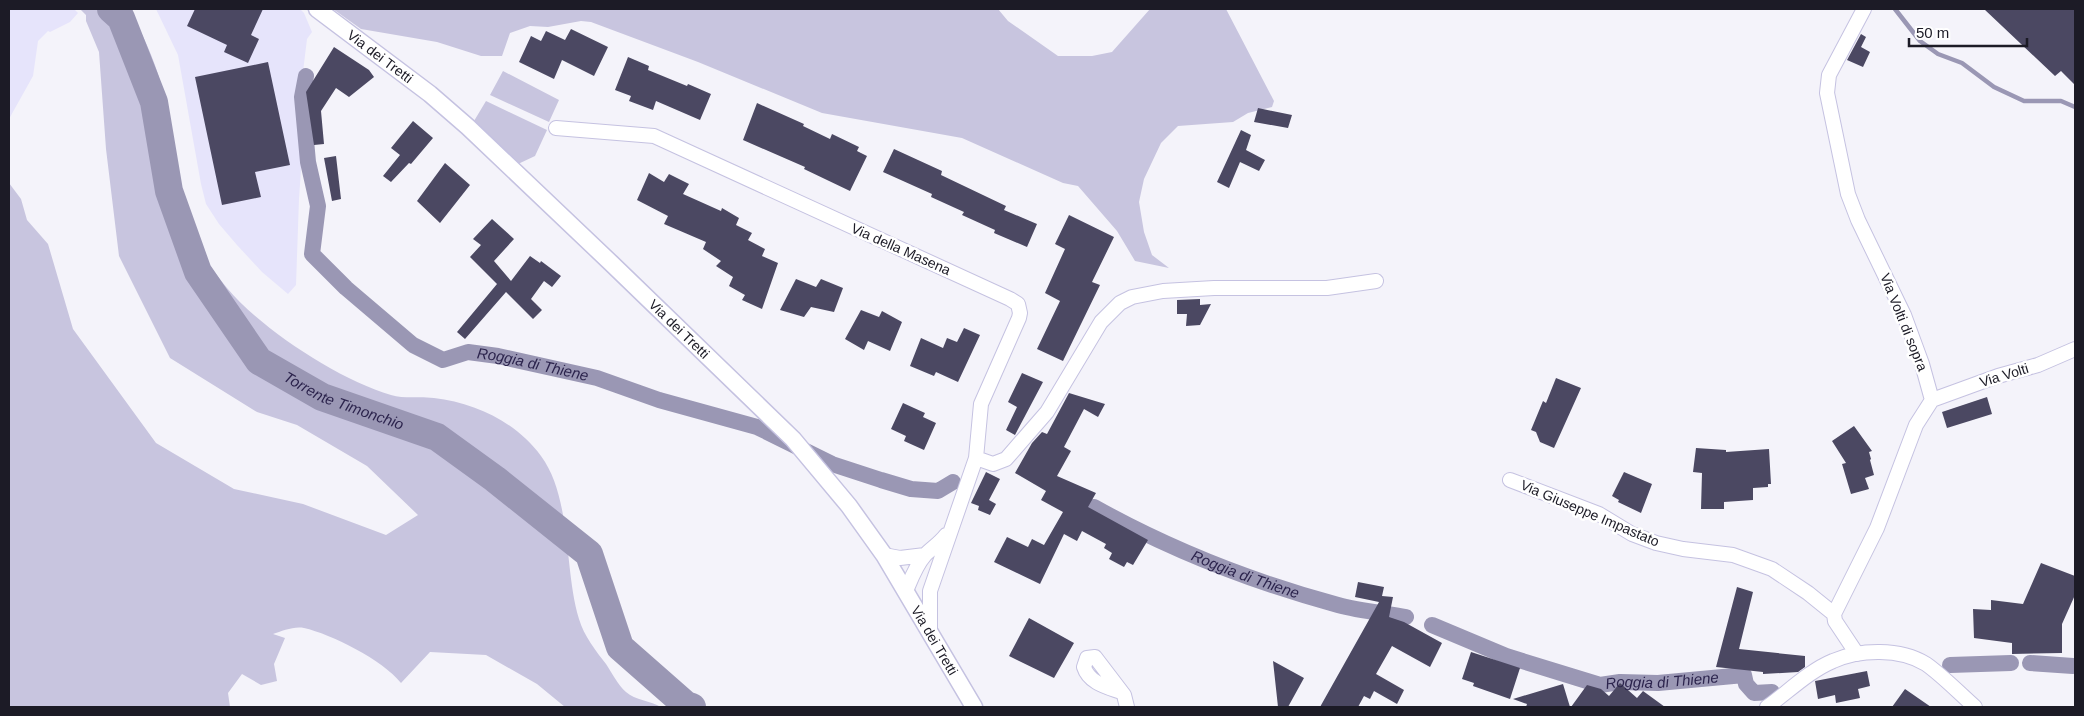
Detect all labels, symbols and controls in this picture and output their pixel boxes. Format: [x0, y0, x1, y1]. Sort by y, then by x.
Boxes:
scale bar [1909, 15, 2026, 47]
text: 50 m [1916, 24, 1949, 41]
street label: Via dei Tretti [344, 27, 416, 86]
street label: Via della Masena [849, 220, 953, 278]
street label: Via Volti di sopra [1877, 271, 1931, 373]
street label: Via dei Tretti [646, 296, 713, 362]
water label: Roggia di Thiene [476, 344, 590, 384]
street label: Via Volti [1978, 360, 2030, 390]
water label: Torrente Timonchio [281, 368, 406, 433]
street label: Via Giuseppe Impastato [1518, 476, 1662, 550]
water label: Roggia di Thiene [1189, 547, 1301, 601]
street label: Via dei Tretti [908, 603, 961, 678]
water label: Roggia di Thiene [1604, 668, 1719, 692]

